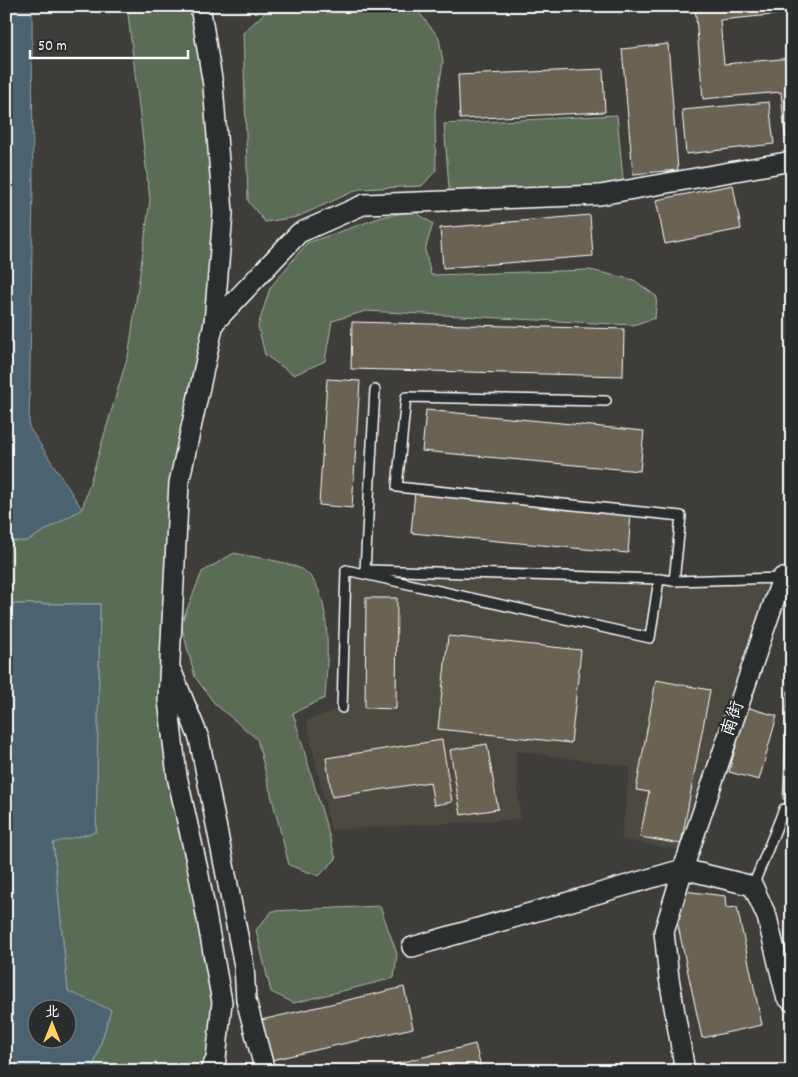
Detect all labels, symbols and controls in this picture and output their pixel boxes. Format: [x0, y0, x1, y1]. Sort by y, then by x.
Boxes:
scale bar [30, 28, 188, 60]
text: 50 m [38, 36, 67, 58]
street label: 南街 [716, 698, 752, 740]
north arrow [28, 1000, 78, 1050]
text: 北 [45, 1003, 59, 1023]

